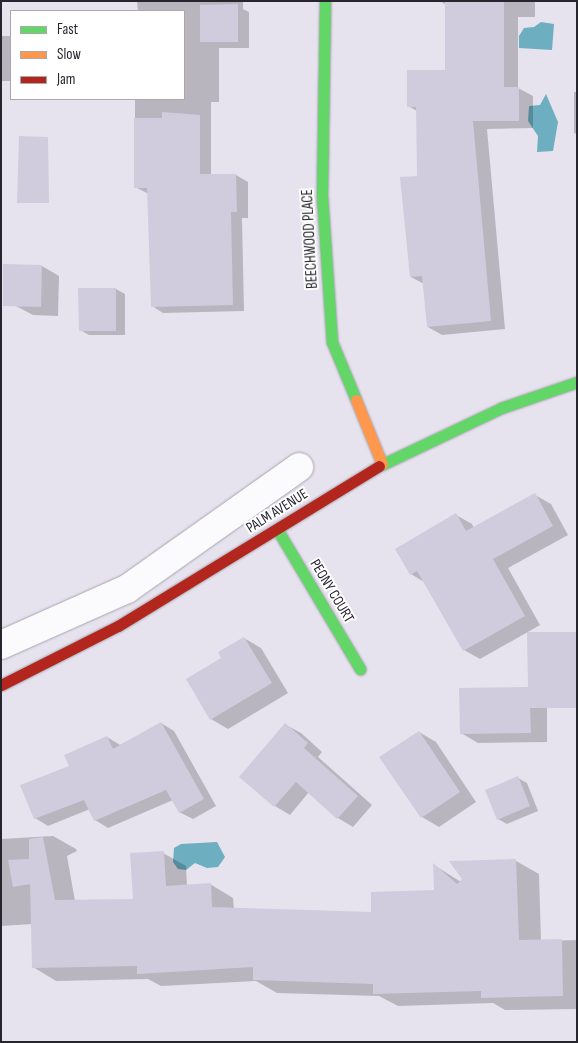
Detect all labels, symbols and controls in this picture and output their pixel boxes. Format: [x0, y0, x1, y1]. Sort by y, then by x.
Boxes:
legend [10, 10, 185, 100]
text: Fast [57, 20, 78, 39]
text: Slow [57, 45, 81, 64]
text: Jam [57, 70, 75, 89]
street label: BEECHWOOD PLACE [298, 189, 322, 289]
street label: PALM AVENUE [243, 485, 311, 537]
street label: PEONY COURT [306, 556, 358, 626]

